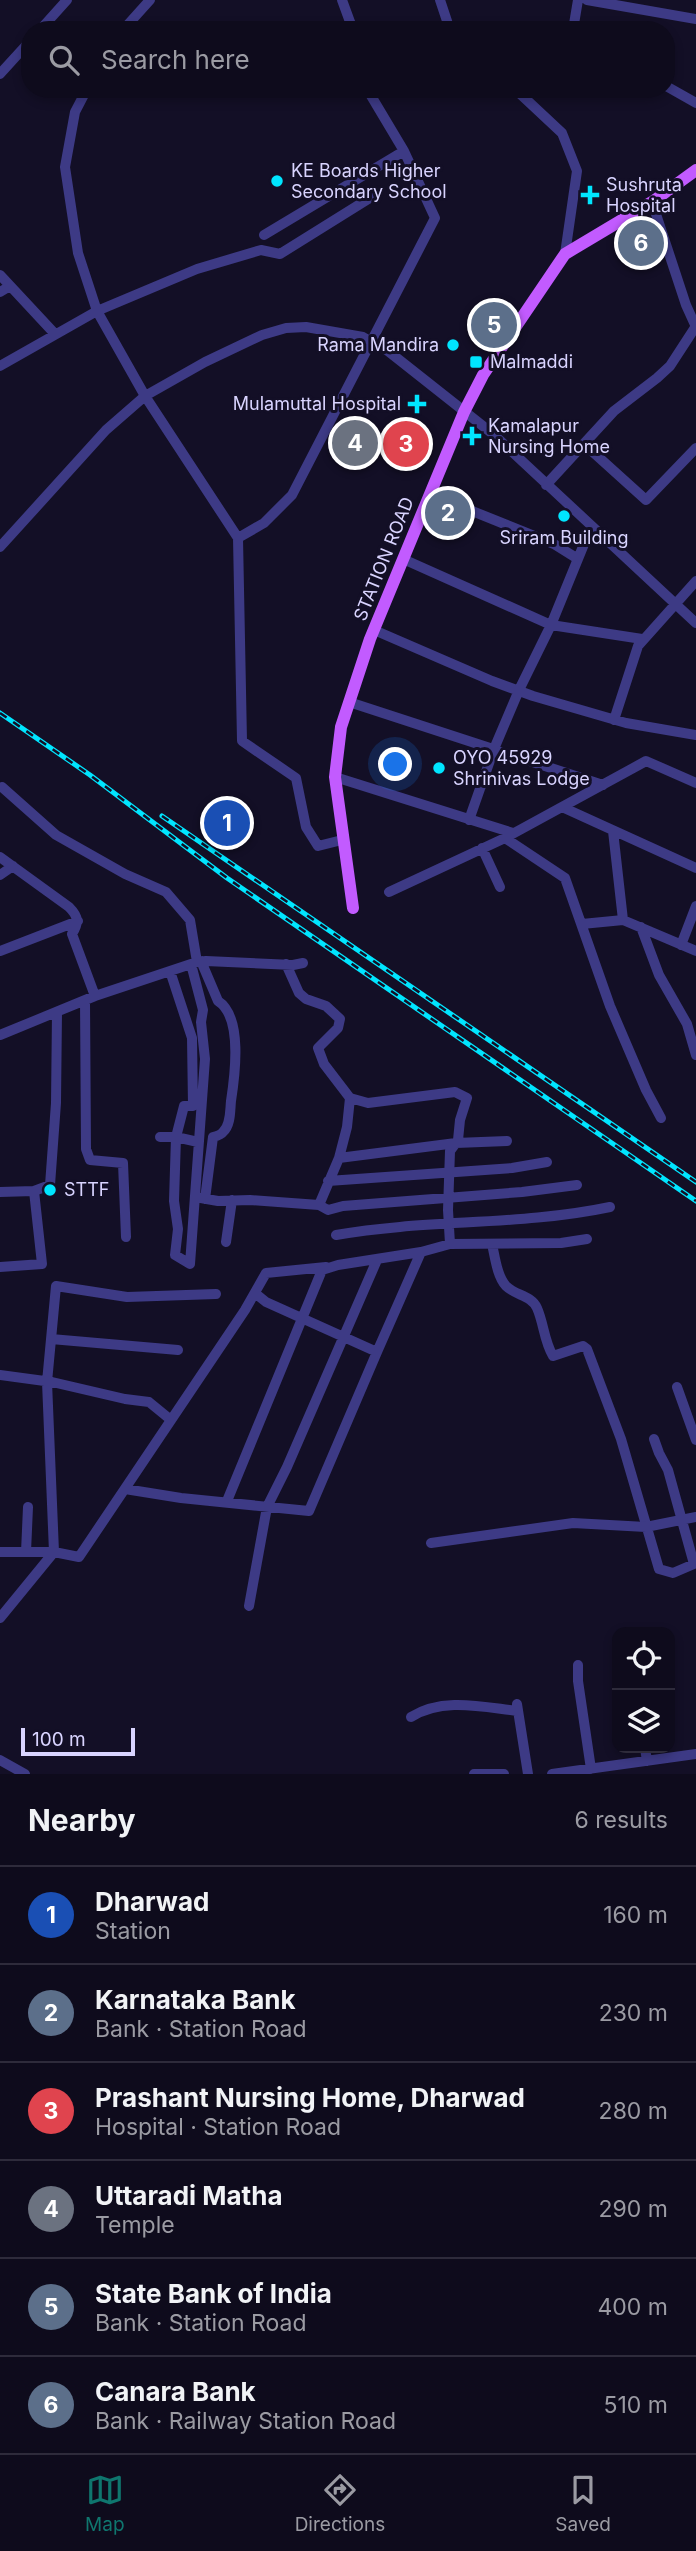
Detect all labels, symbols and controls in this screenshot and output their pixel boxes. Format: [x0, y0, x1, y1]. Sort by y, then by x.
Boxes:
search box [21, 21, 675, 98]
icon: search [45, 41, 83, 79]
text: Search here [101, 44, 250, 75]
place label: KE Boards Higher Secondary School [291, 160, 447, 202]
marker: KE Boards Higher Secondary School [269, 173, 285, 189]
place label: Sushruta Hospital [606, 174, 682, 216]
marker: Sushruta Hospital [580, 185, 600, 205]
pin: 6 [618, 217, 664, 269]
pin: 5 [471, 299, 517, 351]
place label: Rama Mandira [317, 334, 439, 355]
marker: Rama Mandira [445, 337, 461, 353]
place label: Malmaddi [490, 351, 573, 372]
marker: Malmaddi [468, 354, 484, 370]
place label: Mulamuttal Hospital [233, 393, 401, 414]
marker: Mulamuttal Hospital [407, 394, 427, 414]
place label: Kamalapur Nursing Home [488, 415, 610, 457]
pin: 4 [332, 417, 378, 469]
pin: 3 [383, 418, 429, 470]
marker: Kamalapur Nursing Home [462, 426, 482, 446]
pin: 2 [425, 487, 471, 539]
street label: STATION ROAD [349, 494, 418, 624]
marker: Sriram Building [556, 508, 572, 524]
place label: Sriram Building [500, 527, 628, 548]
your location [378, 747, 412, 781]
place label: OYO 45929 Shrinivas Lodge [453, 747, 590, 789]
marker: OYO 45929 Shrinivas Lodge [431, 760, 447, 776]
pin: 1 [204, 797, 250, 849]
place label: STTF [64, 1179, 109, 1200]
marker: STTF [42, 1182, 58, 1198]
map controls [612, 1627, 675, 1753]
button: locate [612, 1627, 675, 1690]
button: layers [612, 1690, 675, 1753]
scale bar [21, 1725, 135, 1757]
text: 100 m [32, 1728, 86, 1751]
text: Nearby [28, 1802, 136, 1838]
text: 6 results [574, 1806, 668, 1834]
text: Dharwad [95, 1886, 209, 1917]
text: 1 [46, 1901, 56, 1929]
text: 160 m [603, 1901, 668, 1929]
text: Station [95, 1917, 171, 1945]
text: Karnataka Bank [95, 1984, 296, 2015]
text: 2 [44, 1999, 58, 2027]
text: 230 m [599, 1999, 668, 2027]
text: Bank · Station Road [95, 2015, 306, 2043]
text: Prashant Nursing Home, Dharwad [95, 2082, 525, 2113]
text: 3 [44, 2097, 58, 2125]
text: 280 m [599, 2097, 668, 2125]
text: Hospital · Station Road [95, 2113, 341, 2141]
text: Uttaradi Matha [95, 2180, 282, 2211]
text: 4 [43, 2195, 59, 2223]
text: 290 m [599, 2195, 668, 2223]
text: Temple [95, 2211, 175, 2239]
text: State Bank of India [95, 2278, 332, 2309]
text: 5 [44, 2293, 58, 2321]
text: 400 m [598, 2293, 668, 2321]
text: Bank · Station Road [95, 2309, 306, 2337]
text: Canara Bank [95, 2376, 256, 2407]
text: 6 [44, 2391, 58, 2419]
text: 510 m [604, 2391, 668, 2419]
text: Bank · Railway Station Road [95, 2407, 396, 2435]
tab: Map [85, 2471, 125, 2536]
tab: Directions [295, 2471, 385, 2536]
tab: Saved [555, 2471, 611, 2536]

